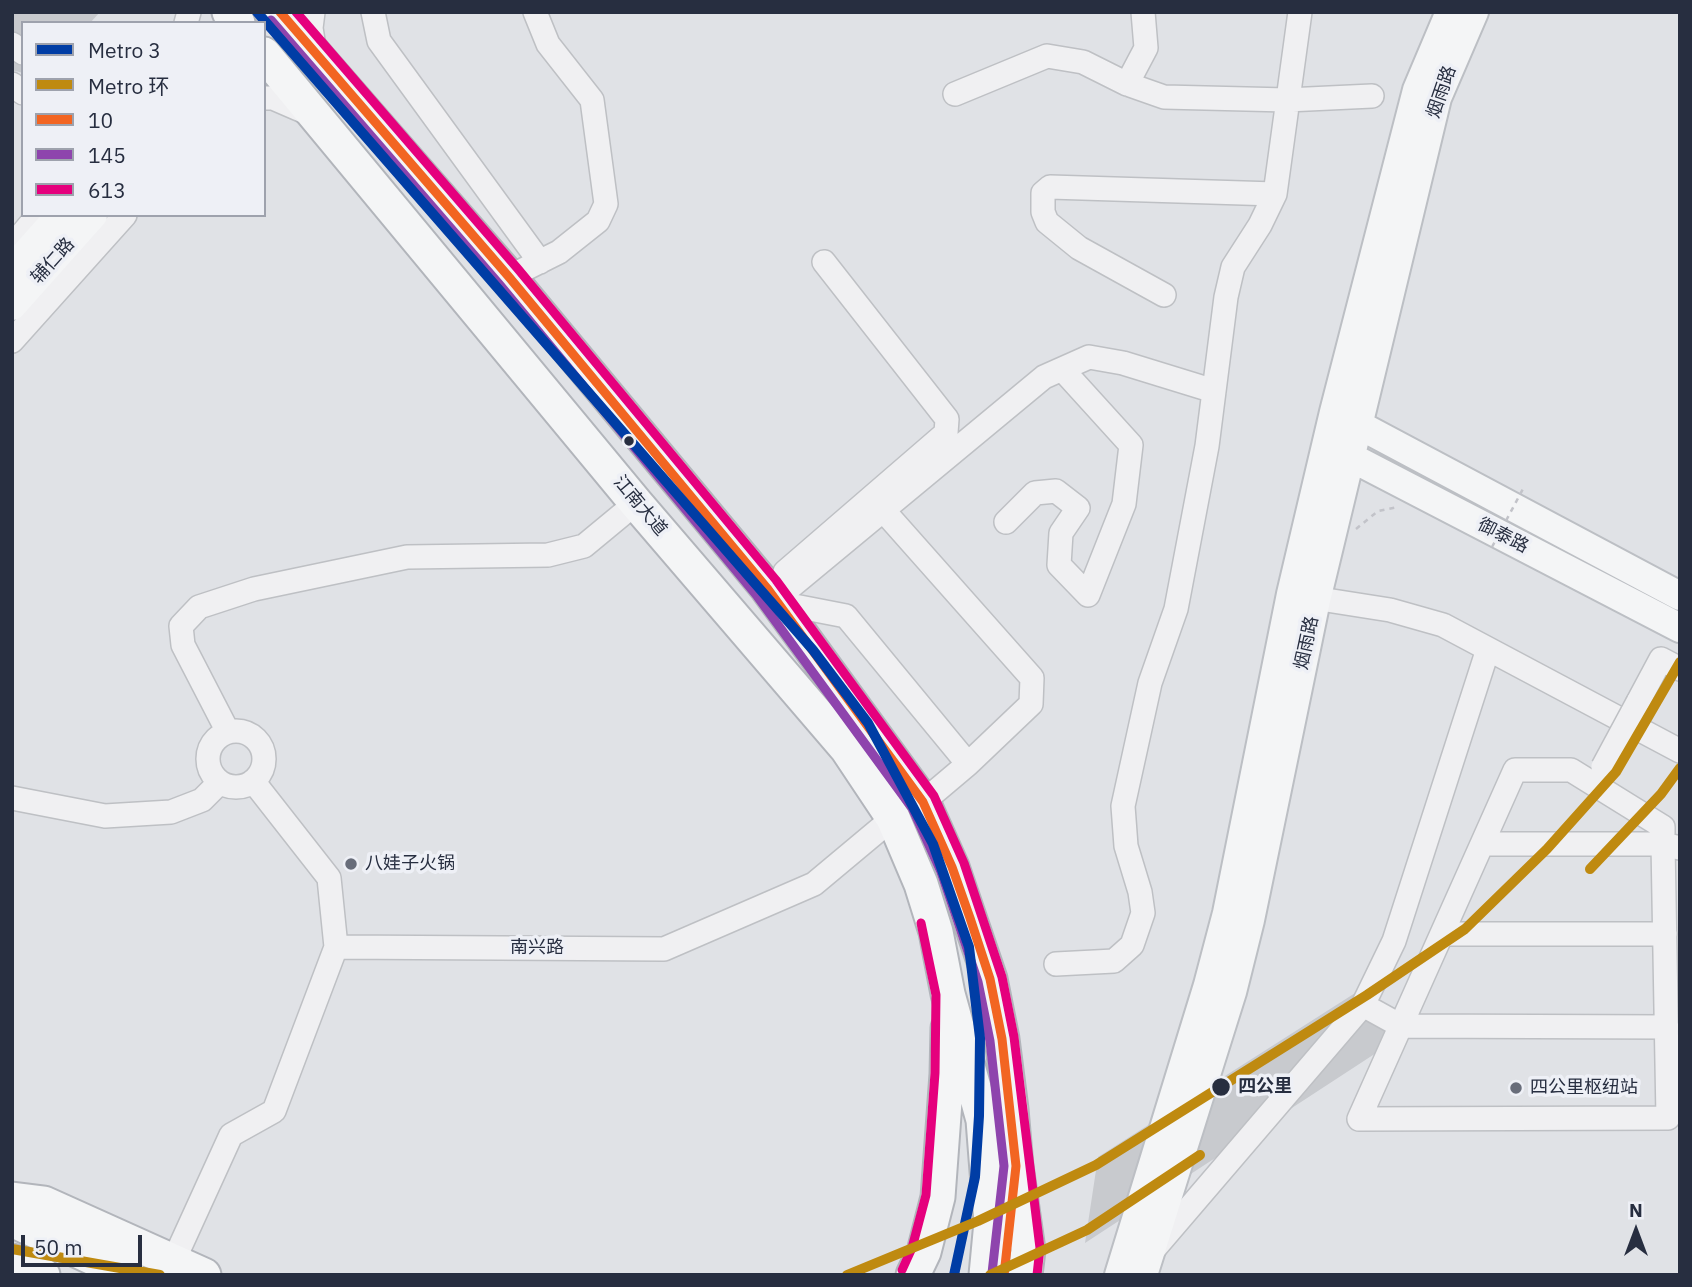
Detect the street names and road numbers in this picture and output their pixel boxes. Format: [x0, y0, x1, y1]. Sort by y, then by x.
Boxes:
street label: 烟雨路 [1423, 63, 1461, 121]
street label: 辅仁路 [27, 234, 79, 288]
street label: 江南大道 [609, 471, 671, 541]
street label: 御泰路 [1474, 514, 1532, 558]
street label: 烟雨路 [1291, 614, 1323, 672]
street label: 南兴路 [510, 937, 564, 959]

